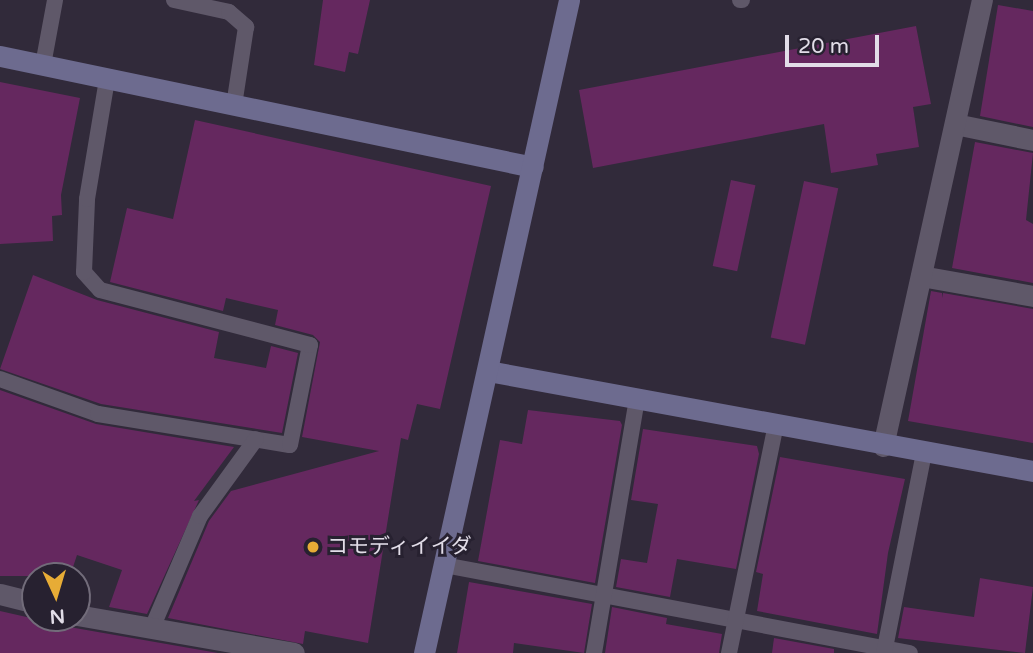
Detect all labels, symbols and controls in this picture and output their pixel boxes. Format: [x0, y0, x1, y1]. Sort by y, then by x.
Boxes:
scale bar [788, 21, 883, 65]
text: 20 m [798, 34, 849, 59]
place label: コモディイイダ [327, 534, 474, 560]
marker: コモディイイダ [305, 539, 321, 555]
north arrow [21, 562, 91, 632]
text: N [49, 604, 66, 627]

